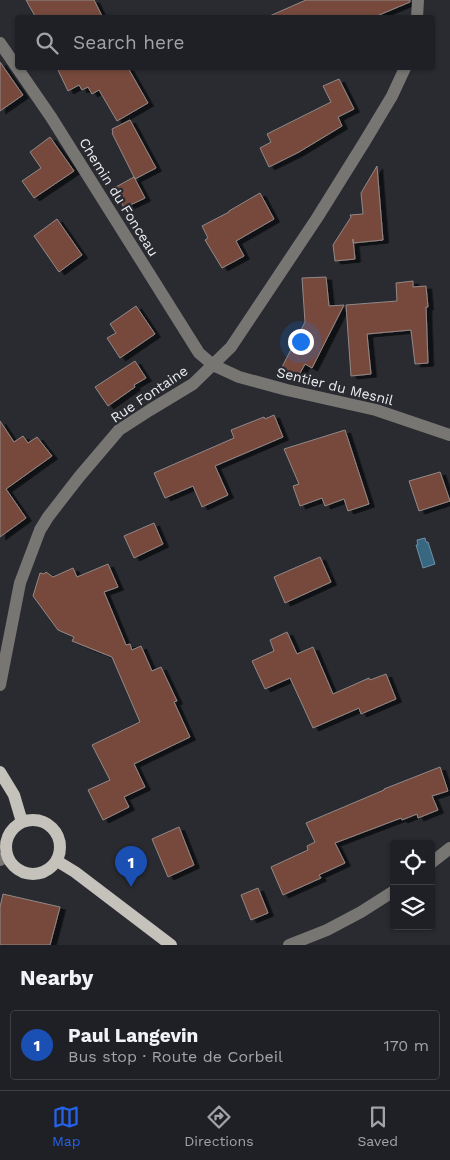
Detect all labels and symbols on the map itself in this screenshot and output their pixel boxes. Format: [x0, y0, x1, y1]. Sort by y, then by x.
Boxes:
street label: Chemin du Fonceau [76, 135, 162, 259]
your location [288, 329, 314, 355]
street label: Rue Fontaine [107, 362, 191, 426]
street label: Sentier du Mesnil [275, 364, 396, 408]
pin: 1 [115, 846, 147, 887]

